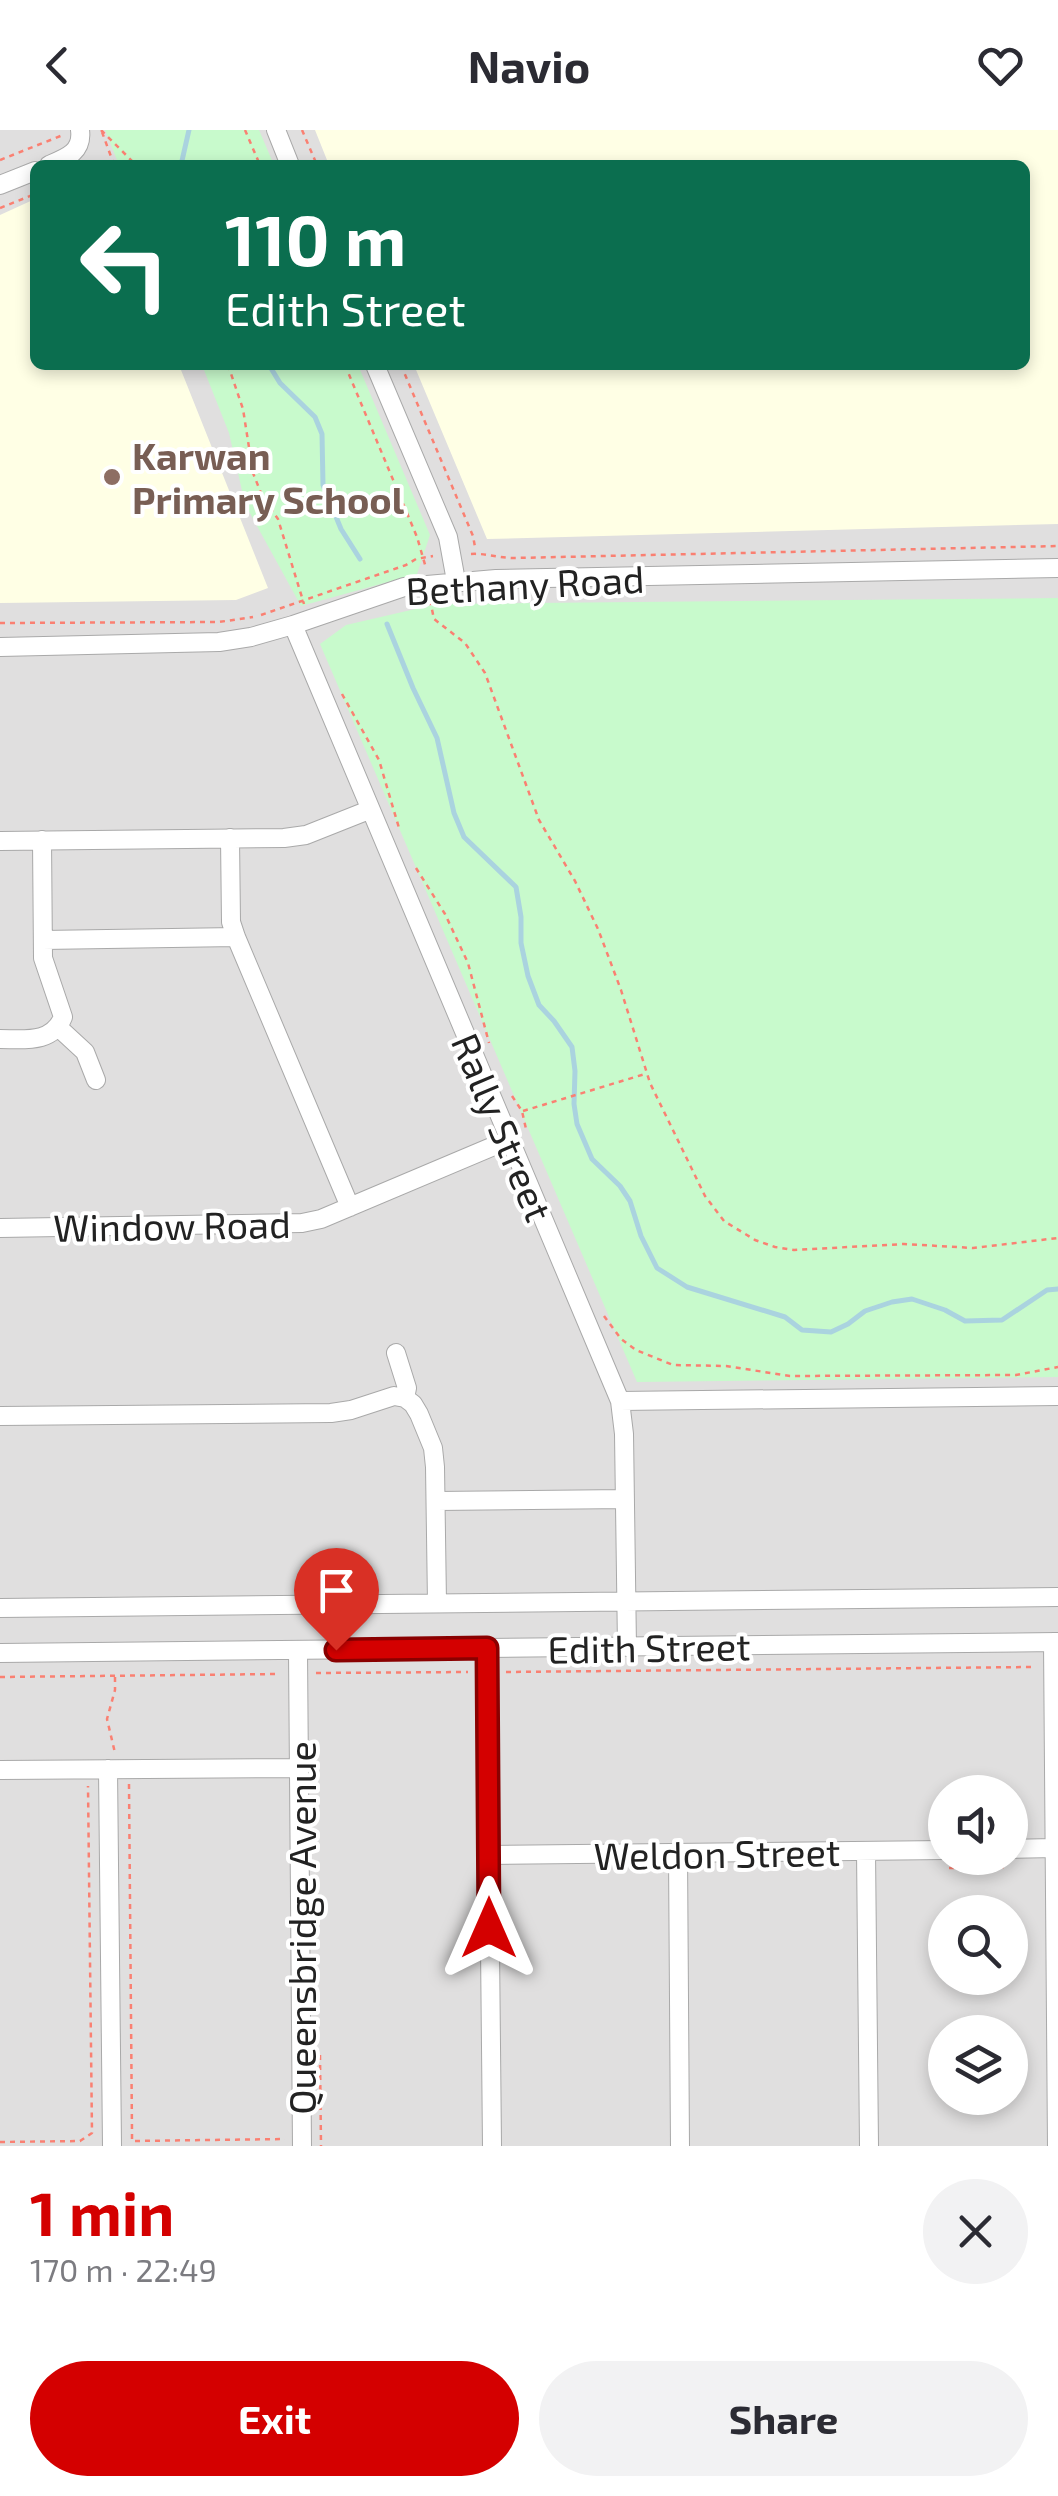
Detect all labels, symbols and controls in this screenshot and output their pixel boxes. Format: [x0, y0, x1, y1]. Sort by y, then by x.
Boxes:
icon: back [30, 38, 85, 93]
text: Navio [468, 38, 590, 92]
icon: heart [973, 38, 1028, 93]
text: 110 m [225, 196, 406, 280]
icon: left [60, 200, 190, 330]
text: Edith Street [225, 281, 466, 335]
place label: Karwan Primary School [132, 432, 405, 522]
marker: Karwan Primary School [101, 466, 123, 488]
street label: Bethany Road [405, 555, 645, 613]
street label: Rally Street [443, 1026, 563, 1228]
street label: Window Road [53, 1200, 291, 1250]
pin [294, 1548, 379, 1651]
icon: arrive [309, 1563, 364, 1618]
street label: Edith Street [547, 1622, 751, 1672]
street label: Queensbridge Avenue [278, 1741, 324, 2115]
map controls [928, 1775, 1028, 2115]
button: sound [928, 1775, 1028, 1875]
street label: Weldon Street [593, 1828, 841, 1878]
position arrow [437, 1876, 541, 1980]
button: search [928, 1895, 1028, 1995]
button: layers [928, 2015, 1028, 2115]
text: 1 min [30, 2176, 174, 2248]
button: close [923, 2179, 1028, 2284]
text: 170 m · 22:49 [30, 2250, 217, 2288]
button: Exit [30, 2361, 519, 2476]
button: Share [539, 2361, 1028, 2476]

